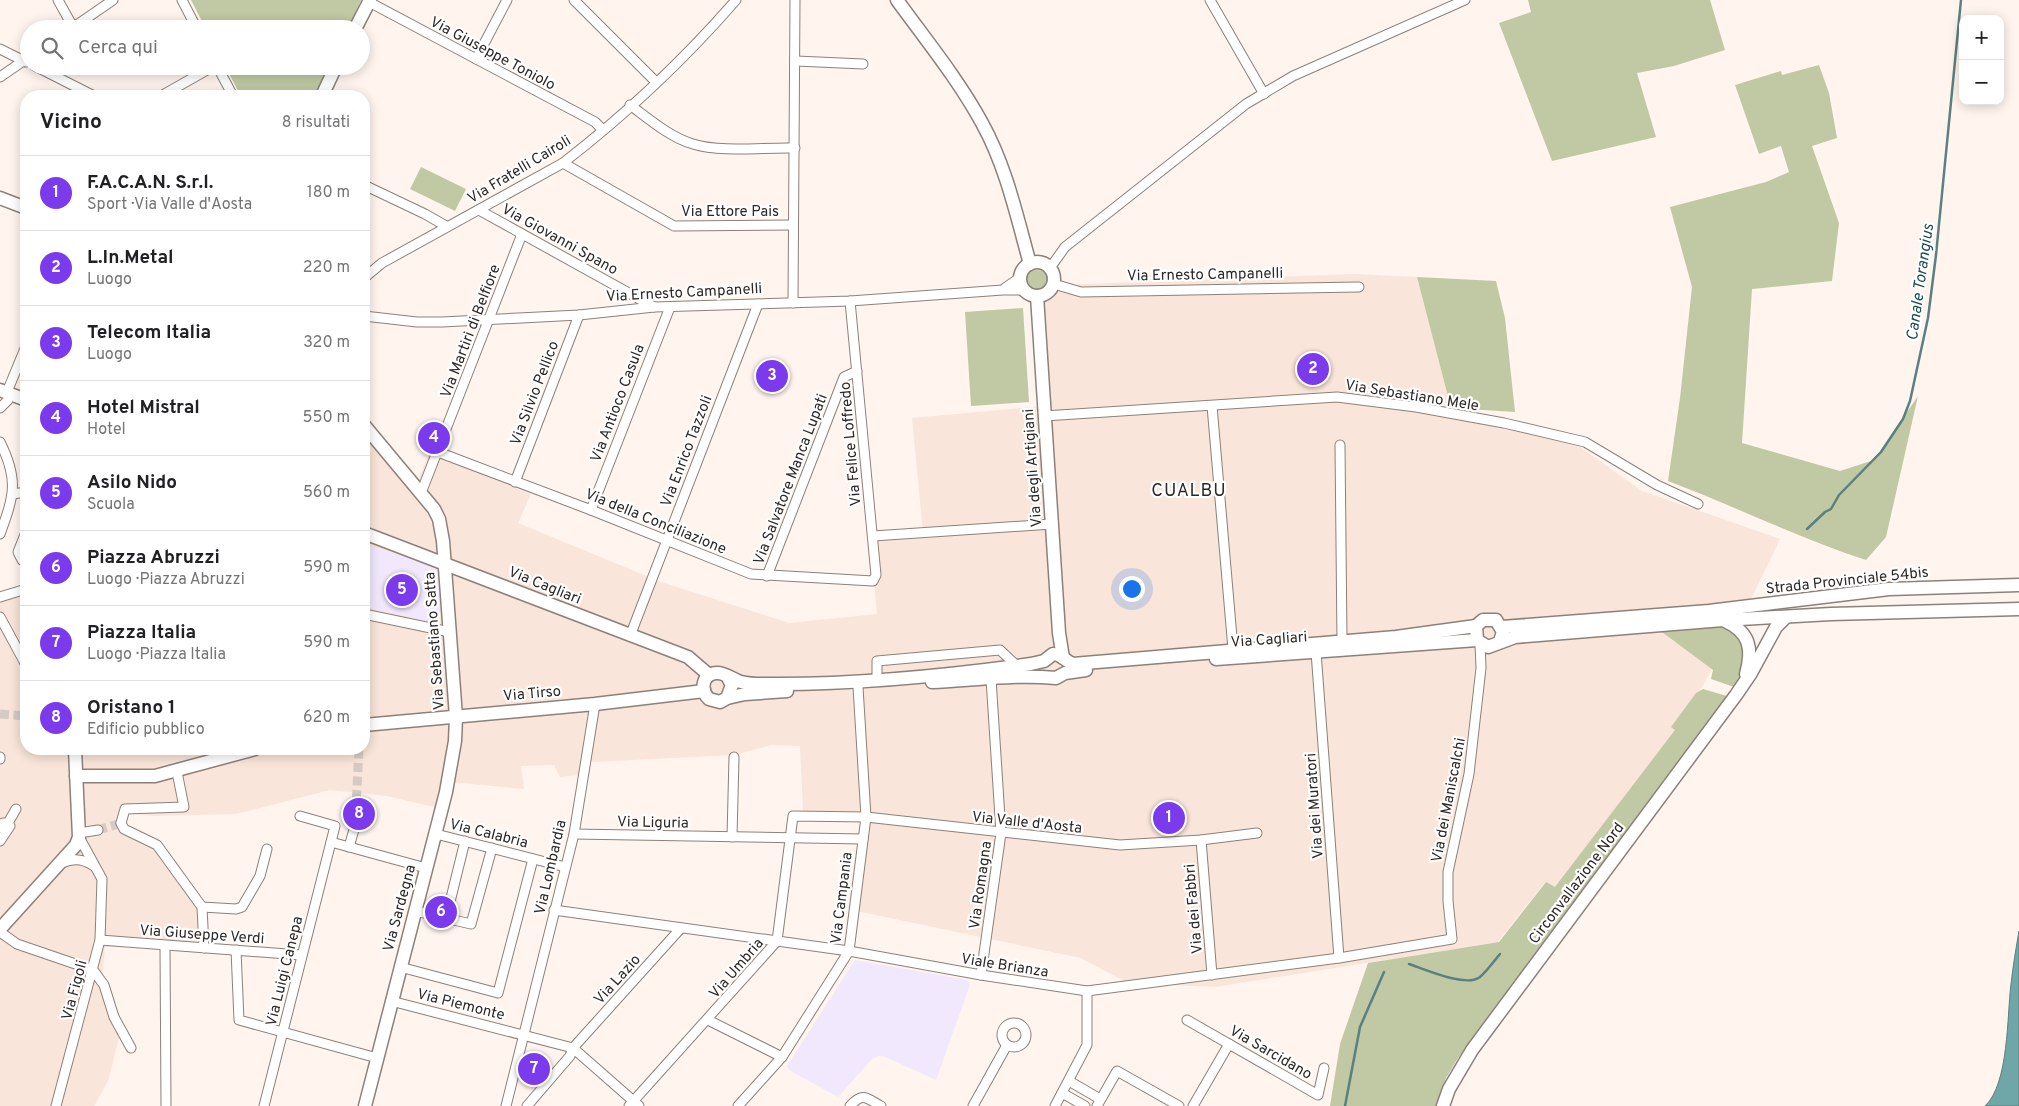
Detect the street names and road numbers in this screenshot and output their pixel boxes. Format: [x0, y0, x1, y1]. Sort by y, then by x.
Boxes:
street label: Via Giuseppe Toniolo [426, 13, 558, 95]
street label: Via Fratelli Cairoli [465, 132, 575, 209]
street label: Via Giovanni Spano [498, 200, 621, 280]
street label: Via Ettore Pais [681, 203, 779, 222]
street label: Via Martiri di Belfiore [437, 262, 506, 401]
street label: Via Ernesto Campanelli [1127, 265, 1283, 286]
street label: Via Ernesto Campanelli [605, 280, 763, 307]
street label: Via Silvio Pellico [507, 339, 564, 448]
street label: Via Antioco Casula [587, 342, 650, 465]
street label: Via Sebastiano Mele [1344, 377, 1480, 416]
street label: Via Felice Loffredo [837, 381, 866, 507]
street label: Via Salvatore Manca Lupati [750, 391, 833, 568]
street label: Via Enrico Tazzoli [657, 393, 717, 510]
street label: Via degli Artigiani [1020, 408, 1047, 528]
street label: Via della Conciliazione [582, 485, 729, 559]
street label: Via Cagliari [505, 563, 584, 610]
street label: Strada Provinciale 54bis [1765, 563, 1930, 599]
street label: Via Sebastiano Satta [421, 571, 450, 711]
street label: Via Cagliari [1230, 628, 1308, 653]
street label: Via Tirso [502, 683, 562, 706]
street label: Via dei Maniscalchi [1428, 736, 1471, 864]
street label: Via dei Muratori [1302, 752, 1329, 859]
street label: Via Valle d'Aosta [971, 808, 1083, 839]
street label: Via Liguria [617, 813, 689, 834]
street label: Via Calabria [447, 816, 530, 853]
street label: Via Lombardia [531, 818, 572, 917]
street label: Circonvallazione Nord [1525, 819, 1629, 948]
street label: Via Romagna [966, 840, 997, 930]
street label: Via Campania [827, 851, 858, 945]
street label: Via Sardegna [380, 863, 421, 954]
street label: Via dei Fabbri [1181, 863, 1208, 955]
street label: Via Luigi Canepa [263, 914, 308, 1028]
street label: Via Giuseppe Verdi [139, 922, 265, 949]
street label: Via Umbria [706, 935, 769, 1003]
street label: Viale Brianza [960, 950, 1050, 983]
street label: Via Lazio [591, 951, 646, 1009]
street label: Via Figoli [58, 958, 93, 1023]
street label: Via Piemonte [415, 985, 506, 1026]
street label: Via Sarcidano [1225, 1022, 1315, 1085]

